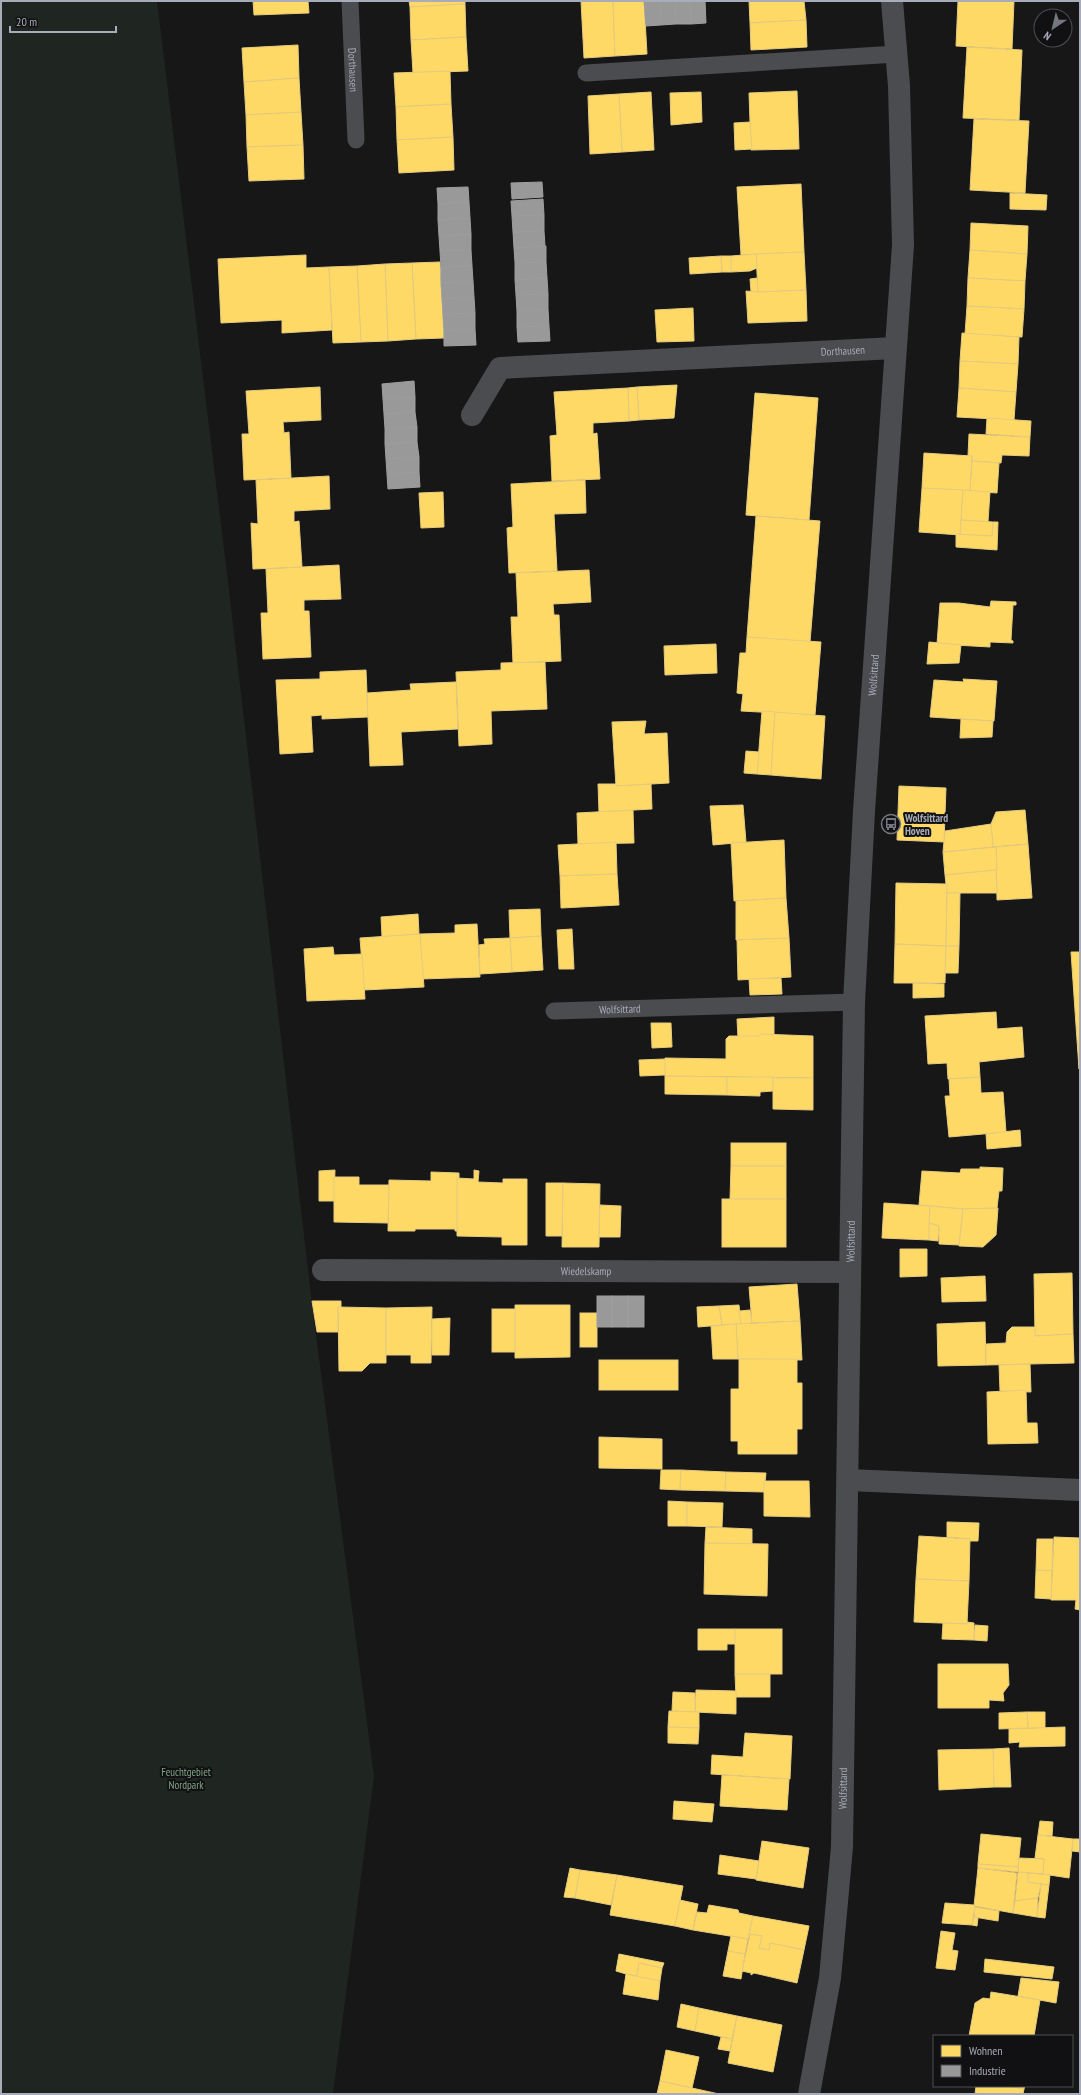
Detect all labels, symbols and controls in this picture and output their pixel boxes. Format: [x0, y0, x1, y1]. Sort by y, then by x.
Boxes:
scale bar [10, 8, 116, 34]
north arrow [1033, 8, 1073, 48]
text: 20 m [16, 14, 37, 29]
text: N [1041, 29, 1054, 44]
street label: Dorthausen [345, 48, 361, 92]
street label: Dorthausen [821, 343, 865, 359]
street label: Wolfsittard [865, 654, 882, 696]
place label: Wolfsittard Hoven [904, 811, 948, 838]
bus stop icon: Wolfsittard Hoven [880, 813, 902, 835]
street label: Wolfsittard [599, 1001, 641, 1017]
street label: Wolfsittard [843, 1220, 858, 1262]
street label: Wiedelskamp [561, 1264, 612, 1278]
park label: Feuchtgebiet Nordpark [161, 1765, 211, 1792]
street label: Wolfsittard [836, 1767, 850, 1809]
legend [933, 2035, 1073, 2087]
text: Wohnen [969, 2043, 1003, 2058]
text: Industrie [969, 2063, 1006, 2078]

